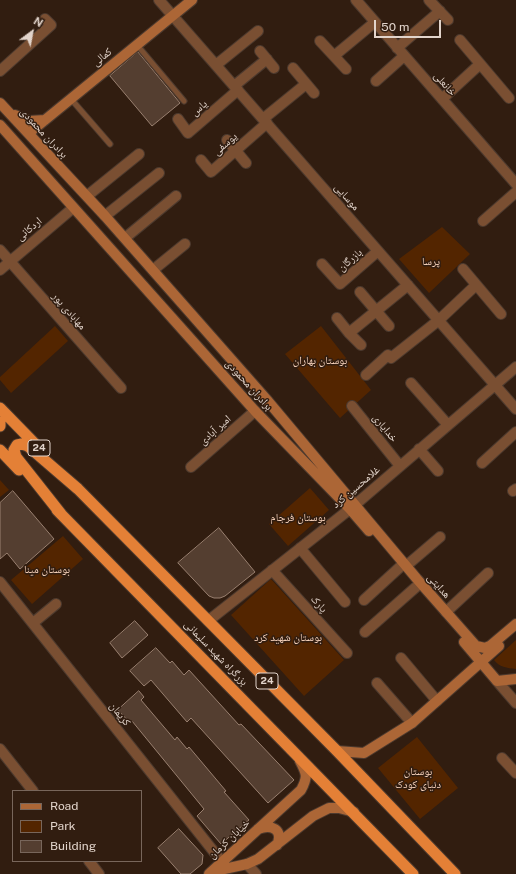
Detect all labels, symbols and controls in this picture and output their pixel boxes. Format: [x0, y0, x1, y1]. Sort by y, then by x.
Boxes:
north arrow [12, 12, 52, 52]
scale bar [376, 12, 443, 38]
text: N [32, 14, 45, 29]
text: 50 m [381, 20, 409, 34]
street label: کمالی [89, 45, 115, 69]
street label: خانعلی [431, 69, 459, 99]
street label: یاس [188, 97, 210, 119]
street label: برادران محمودی [17, 105, 71, 161]
street label: یوسفی [210, 130, 240, 158]
street label: موسایی [332, 181, 362, 213]
street label: اردکانی [14, 215, 44, 243]
street label: بازرگان [335, 246, 365, 274]
park label: پرسا [422, 255, 440, 269]
street label: مهابادی پور [49, 290, 89, 332]
park label: بوستان بهاران [293, 354, 347, 368]
street label: برادران محمودی [223, 357, 275, 413]
street label: خدایاری [370, 411, 400, 445]
street label: امیر آبادی [196, 412, 234, 448]
road number: 24 [28, 440, 50, 456]
street label: غلامحسین کرد [329, 463, 383, 511]
park label: بوستان فرجام [270, 511, 326, 525]
park label: بوستان مینا [24, 563, 70, 577]
street label: هدایتی [424, 571, 454, 601]
street label: پارک [308, 593, 330, 615]
street label: بزرگراه شهید سلیمانی [182, 618, 250, 688]
park label: بوستان شهید کرد [254, 631, 322, 645]
road number: 24 [256, 673, 278, 689]
street label: کریمان [107, 699, 133, 729]
park label: بوستان دنیای کودک [395, 765, 441, 791]
legend [12, 790, 142, 862]
text: Road [50, 799, 78, 813]
street label: خیابان کرمان [206, 816, 252, 862]
text: Park [50, 819, 76, 833]
text: Building [50, 839, 96, 853]

